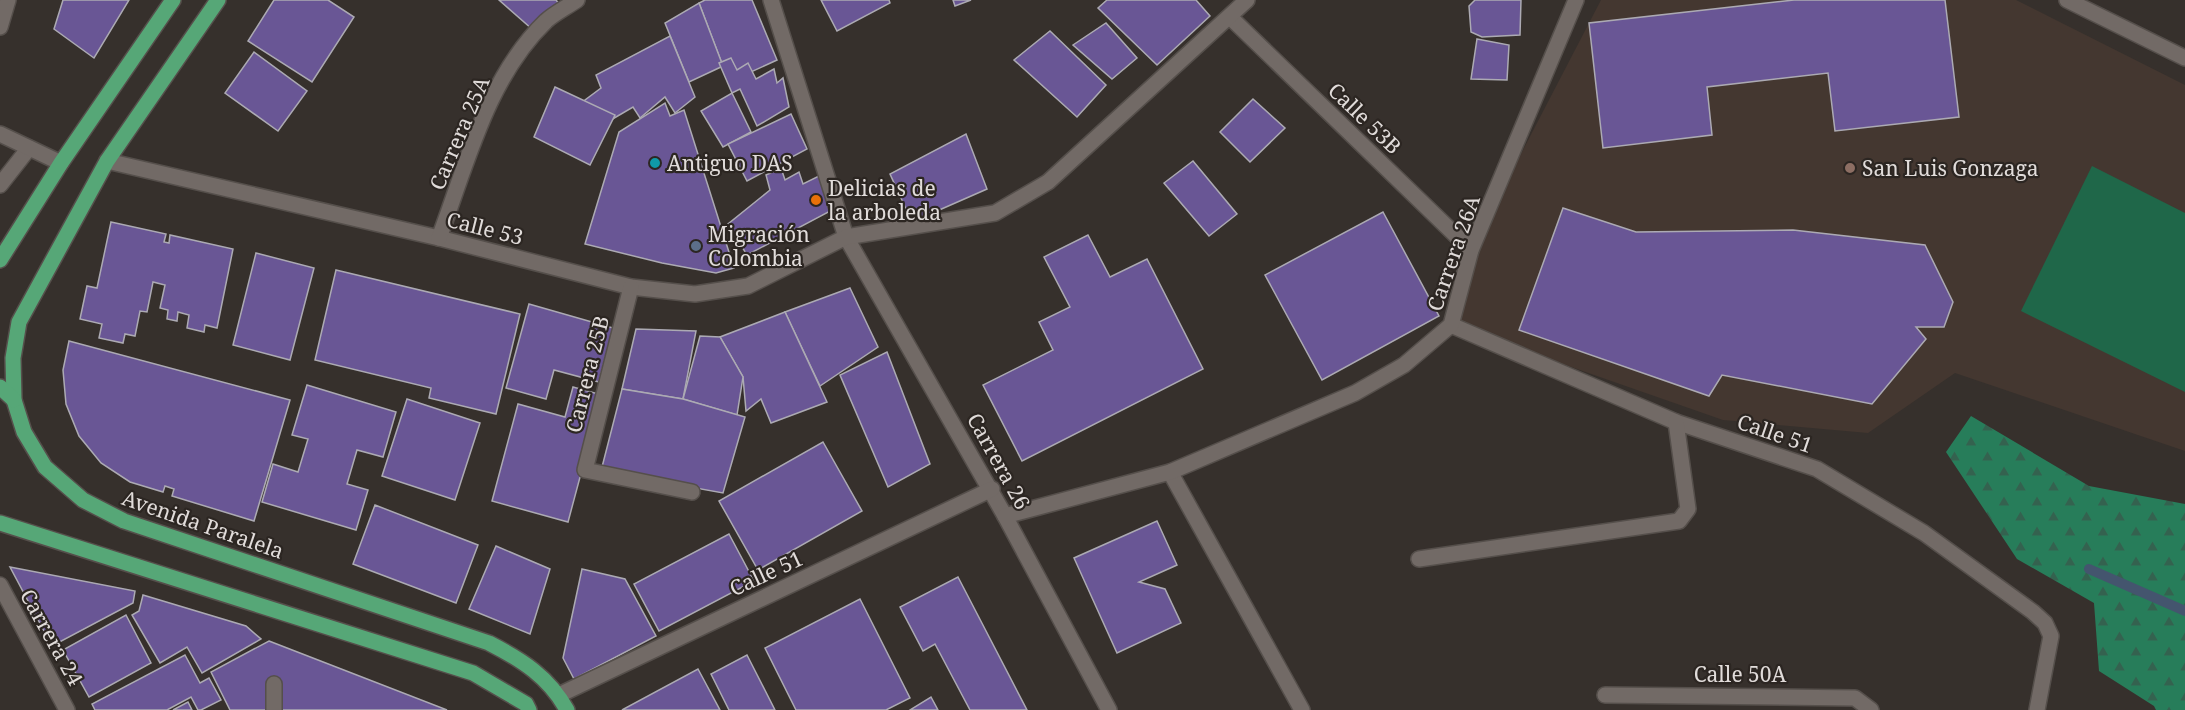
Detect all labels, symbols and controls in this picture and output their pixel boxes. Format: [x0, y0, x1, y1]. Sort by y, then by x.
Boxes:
street label: Carrera 25A [423, 72, 496, 194]
street label: Calle 53B [1322, 76, 1408, 160]
place label: Antiguo DAS [667, 149, 793, 177]
place label: San Luis Gonzaga [1862, 154, 2039, 182]
marker: Antiguo DAS [648, 156, 662, 170]
marker: San Luis Gonzaga [1843, 161, 1857, 175]
place label: Delicias de la arboleda [828, 174, 941, 226]
street label: Carrera 26A [1420, 191, 1486, 315]
marker: Delicias de la arboleda [809, 193, 823, 207]
street label: Calle 53 [444, 205, 526, 251]
place label: Migración Colombia [708, 220, 810, 272]
marker: Migración Colombia [689, 239, 703, 253]
street label: Carrera 25B [559, 313, 615, 435]
street label: Calle 51 [1734, 407, 1816, 459]
street label: Carrera 26 [961, 408, 1037, 514]
street label: Avenida Paralela [118, 483, 288, 565]
street label: Calle 51 [725, 544, 807, 602]
street label: Carrera 24 [14, 584, 90, 690]
street label: Calle 50A [1694, 660, 1787, 688]

